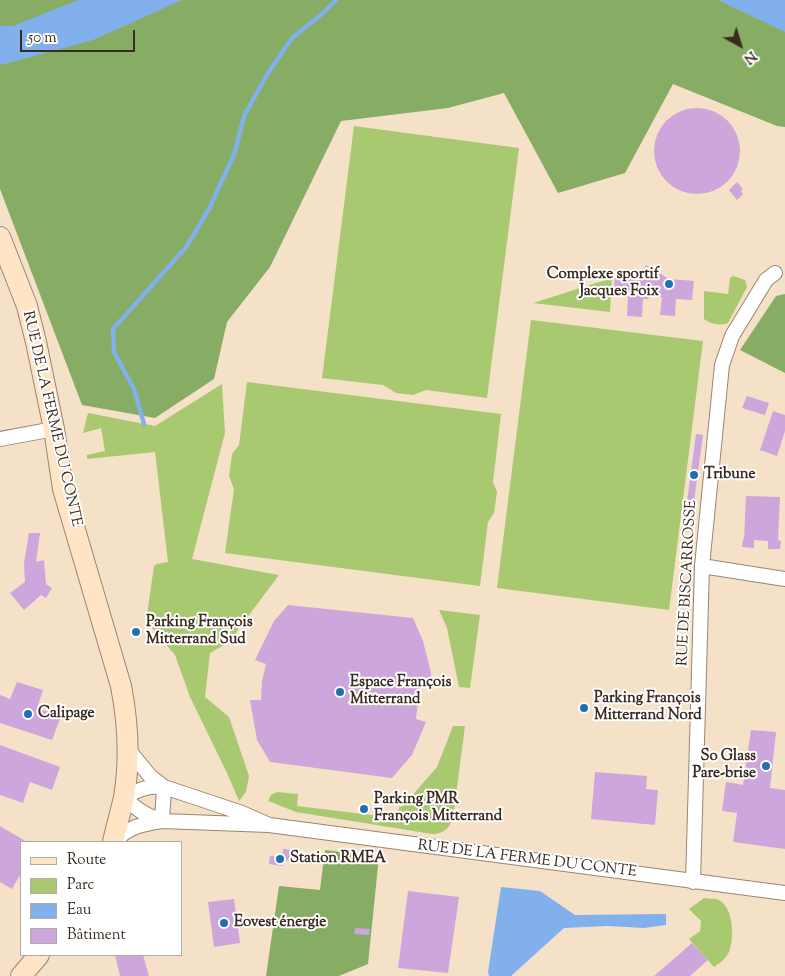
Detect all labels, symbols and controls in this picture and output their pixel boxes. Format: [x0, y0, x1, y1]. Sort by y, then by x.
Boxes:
scale bar [22, 20, 138, 52]
north arrow [715, 20, 765, 70]
text: 50 m [28, 28, 57, 49]
text: N [739, 45, 760, 68]
place label: Complexe sportif Jacques Foix [547, 266, 659, 301]
marker: Complexe sportif Jacques Foix [663, 278, 675, 290]
street label: RUE DE LA FERME DU CONTE [17, 309, 85, 529]
place label: Tribune [704, 466, 756, 484]
marker: Tribune [688, 469, 700, 481]
street label: RUE DE BISCARROSSE [675, 499, 701, 667]
place label: Parking François Mitterrand Sud [146, 614, 253, 649]
marker: Parking François Mitterrand Sud [130, 626, 142, 638]
place label: Espace François Mitterrand [350, 674, 451, 709]
marker: Espace François Mitterrand [334, 686, 346, 698]
place label: Parking François Mitterrand Nord [594, 690, 702, 725]
marker: Parking François Mitterrand Nord [578, 702, 590, 714]
place label: Calipage [38, 705, 94, 723]
marker: Calipage [22, 708, 34, 720]
place label: So Glass Pare-brise [693, 748, 756, 783]
marker: So Glass Pare-brise [760, 760, 772, 772]
place label: Parking PMR François Mitterrand [374, 791, 502, 826]
marker: Parking PMR François Mitterrand [358, 803, 370, 815]
street label: RUE DE LA FERME DU CONTE [416, 838, 638, 882]
legend [20, 841, 182, 956]
text: Route [67, 850, 106, 871]
place label: Station RMEA [290, 850, 386, 868]
marker: Station RMEA [274, 853, 286, 865]
text: Parc [67, 875, 94, 896]
text: Eau [67, 900, 91, 921]
place label: Eovest énergie [234, 914, 326, 932]
marker: Eovest énergie [218, 917, 230, 929]
text: Bâtiment [67, 925, 126, 946]

